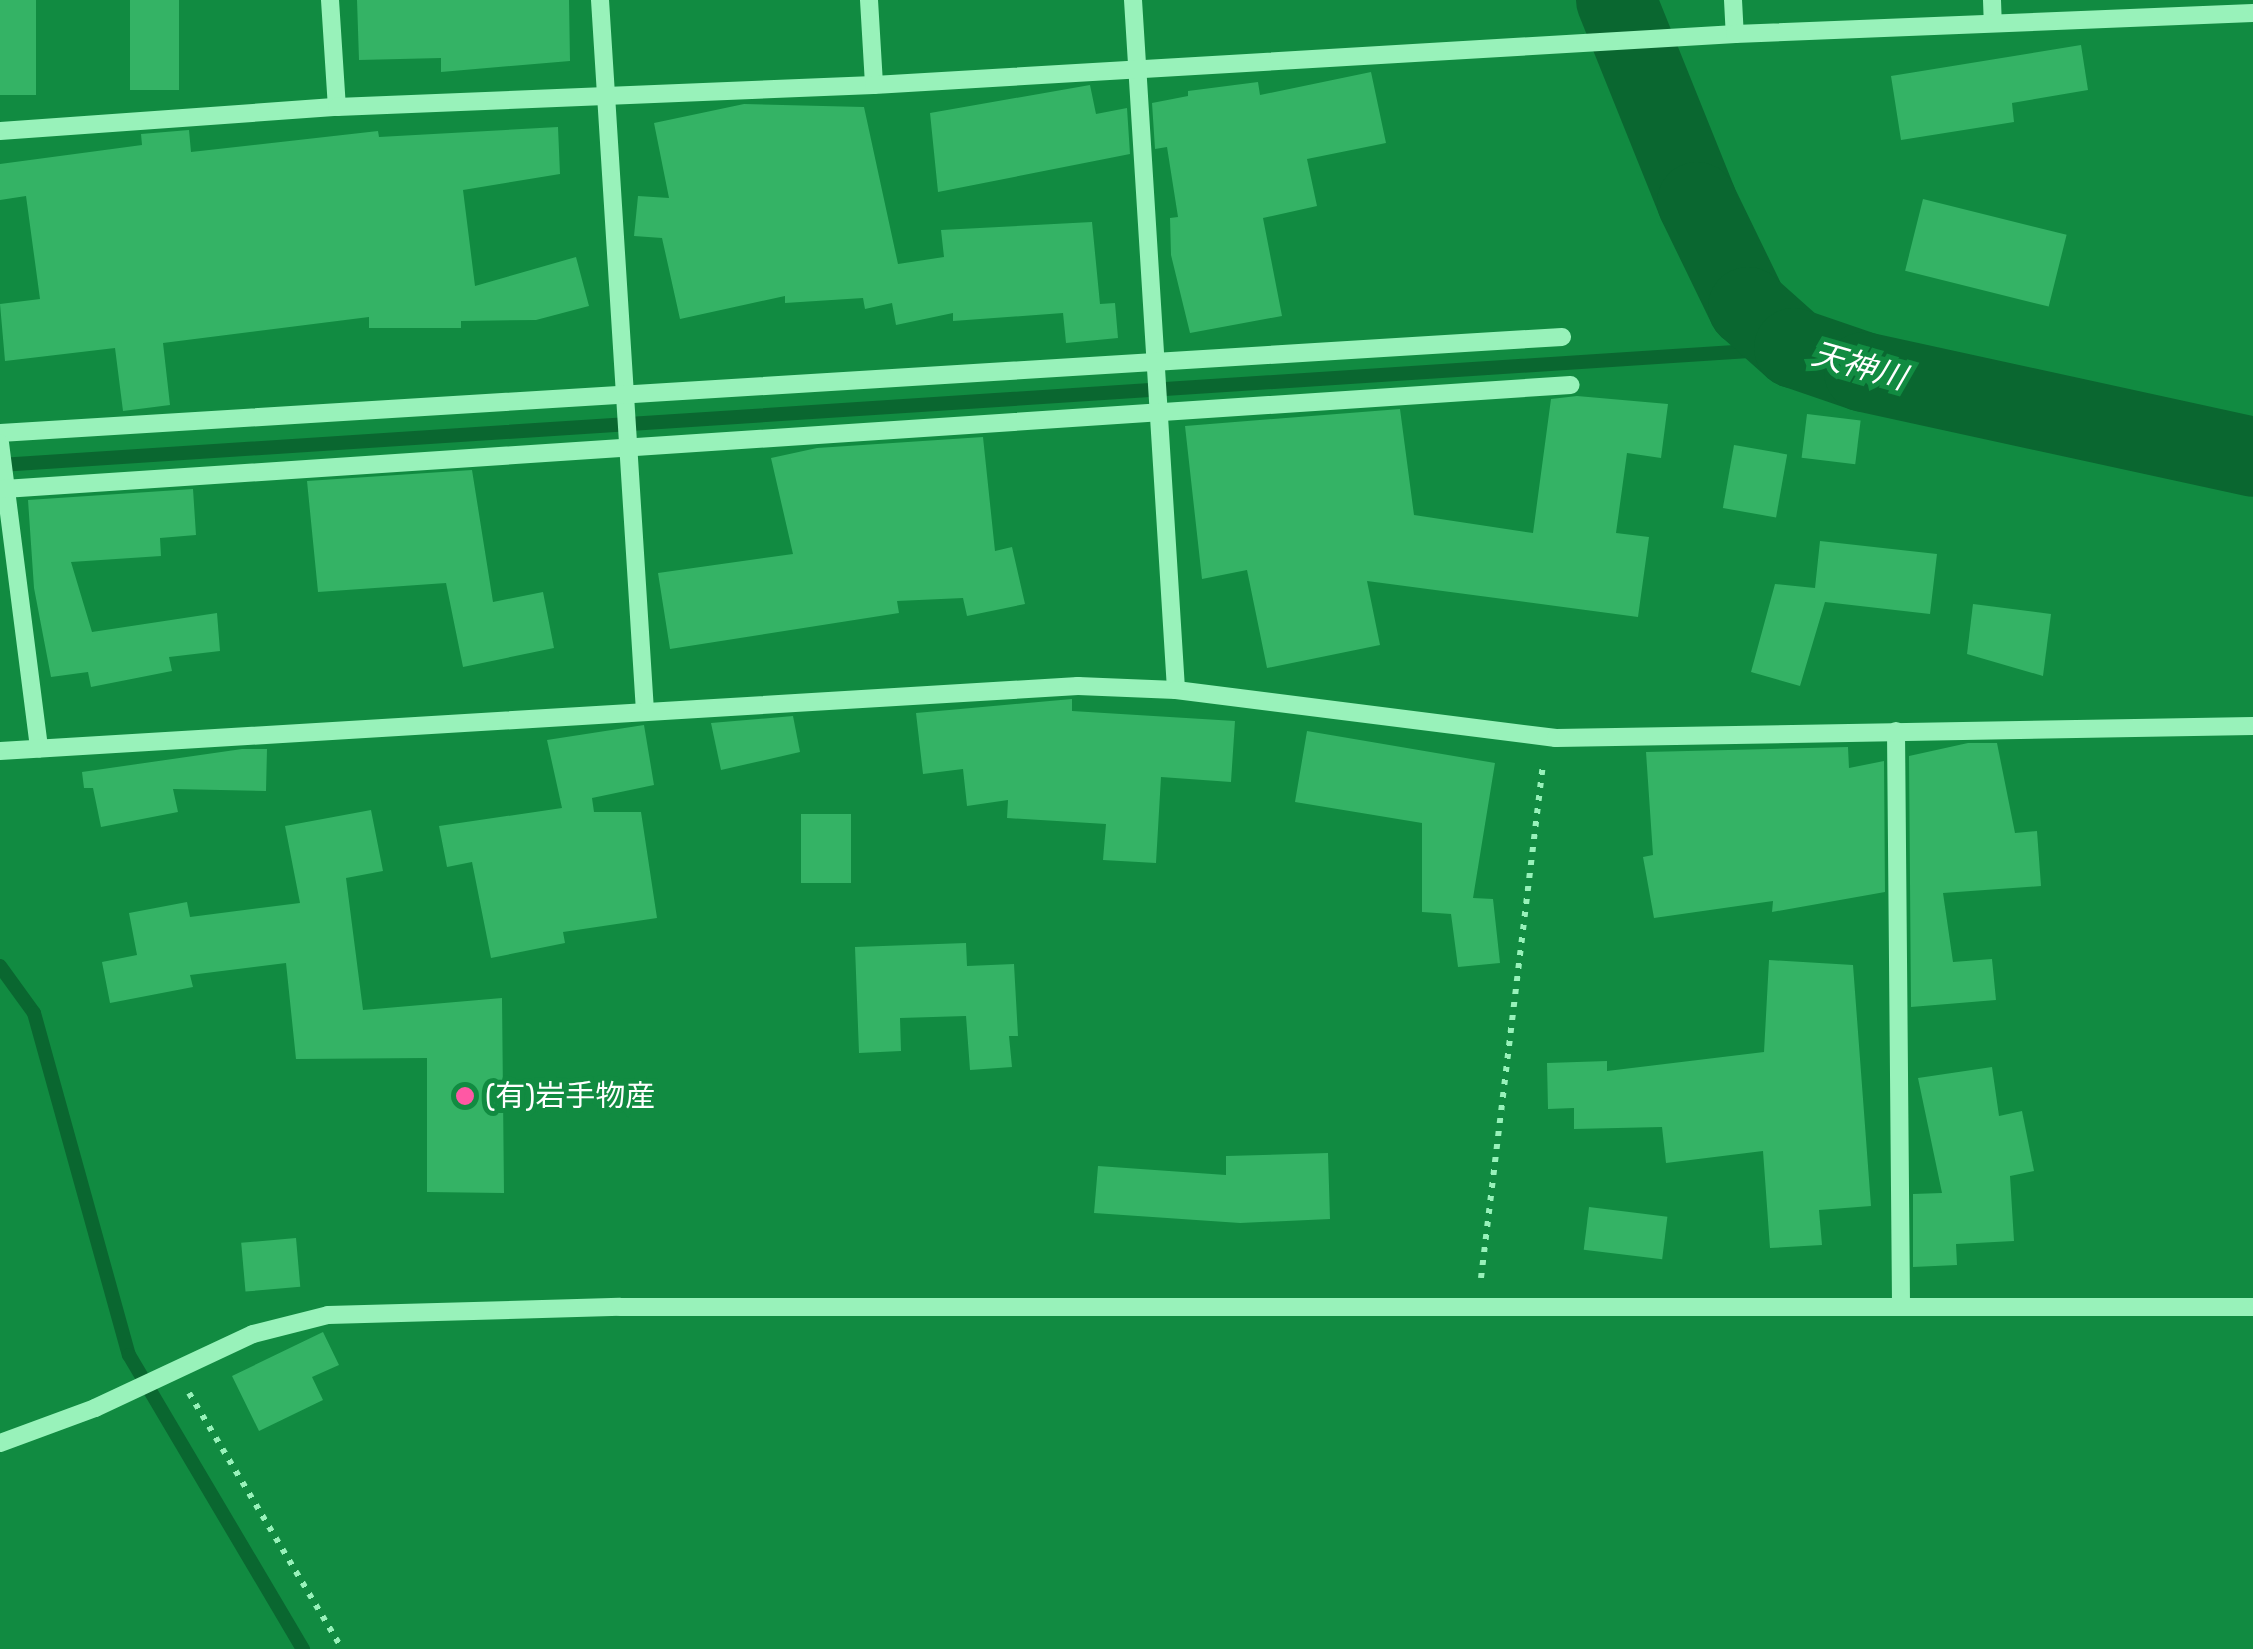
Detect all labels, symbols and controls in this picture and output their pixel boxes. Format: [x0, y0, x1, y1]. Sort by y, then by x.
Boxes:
water label: 天神川 [1808, 334, 1910, 398]
place label: (有)岩手物産 [485, 1078, 655, 1114]
marker: (有)岩手物産 [454, 1085, 476, 1107]

